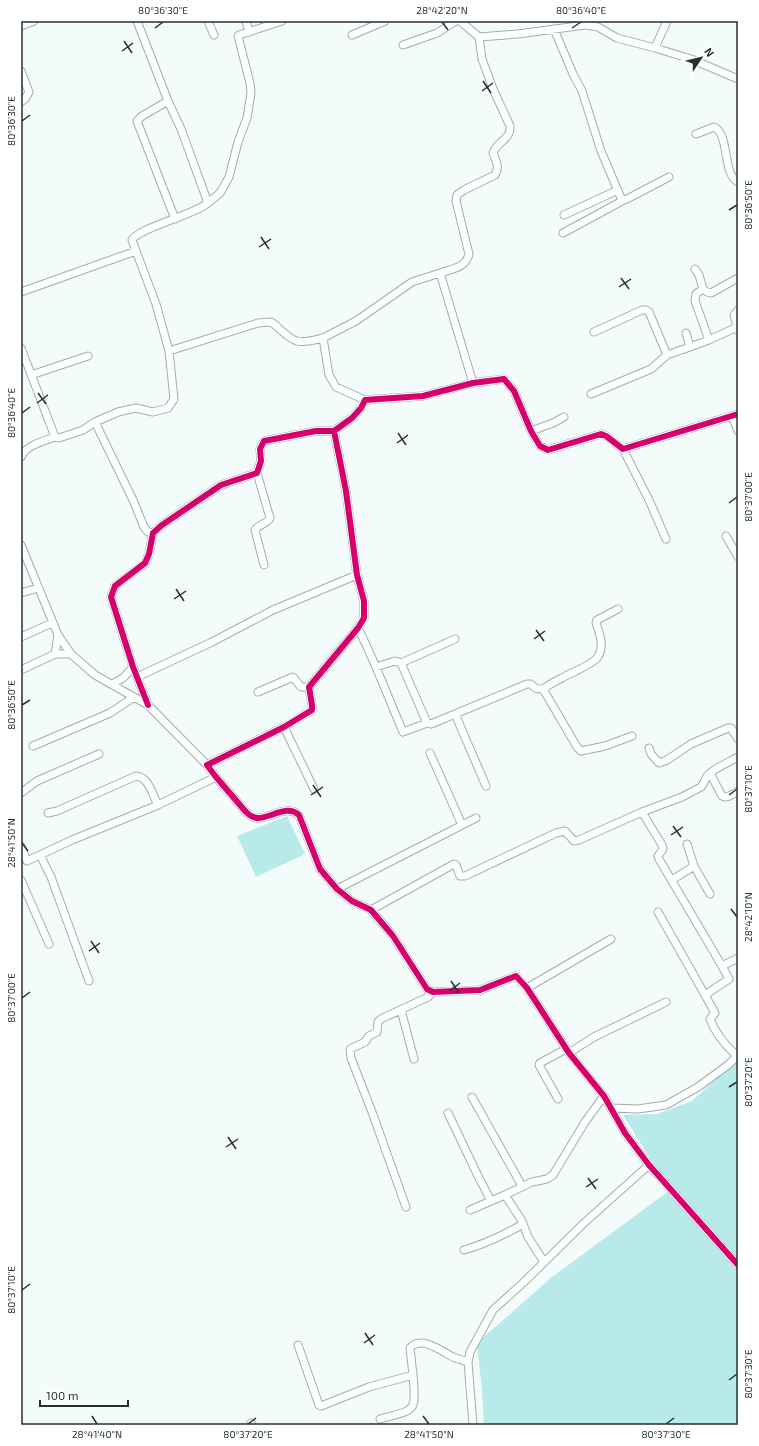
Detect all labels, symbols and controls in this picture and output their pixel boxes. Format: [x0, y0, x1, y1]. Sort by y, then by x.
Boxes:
text: 80°36'30"E [138, 4, 188, 16]
text: 28°42'20"N [416, 4, 468, 16]
text: 80°36'40"E [556, 4, 607, 16]
north arrow [681, 38, 721, 78]
text: N [702, 45, 717, 59]
text: 80°36'30"E [5, 96, 17, 146]
text: 80°36'50"E [742, 180, 754, 230]
text: 80°36'40"E [5, 387, 17, 438]
text: 80°37'00"E [742, 472, 754, 522]
text: 80°36'50"E [5, 680, 17, 730]
text: 80°37'10"E [742, 765, 754, 813]
text: 28°41'50"N [5, 818, 17, 868]
text: 28°42'10"N [742, 892, 754, 942]
text: 80°37'00"E [5, 973, 17, 1023]
text: 80°37'20"E [742, 1057, 754, 1107]
text: 80°37'10"E [5, 1266, 17, 1314]
text: 80°37'30"E [742, 1349, 754, 1399]
scale bar [40, 1382, 128, 1408]
text: 100 m [46, 1388, 78, 1402]
text: 28°41'40"N [72, 1428, 122, 1440]
text: 80°37'20"E [223, 1428, 273, 1440]
text: 28°41'50"N [404, 1428, 454, 1440]
text: 80°37'30"E [641, 1428, 691, 1440]

